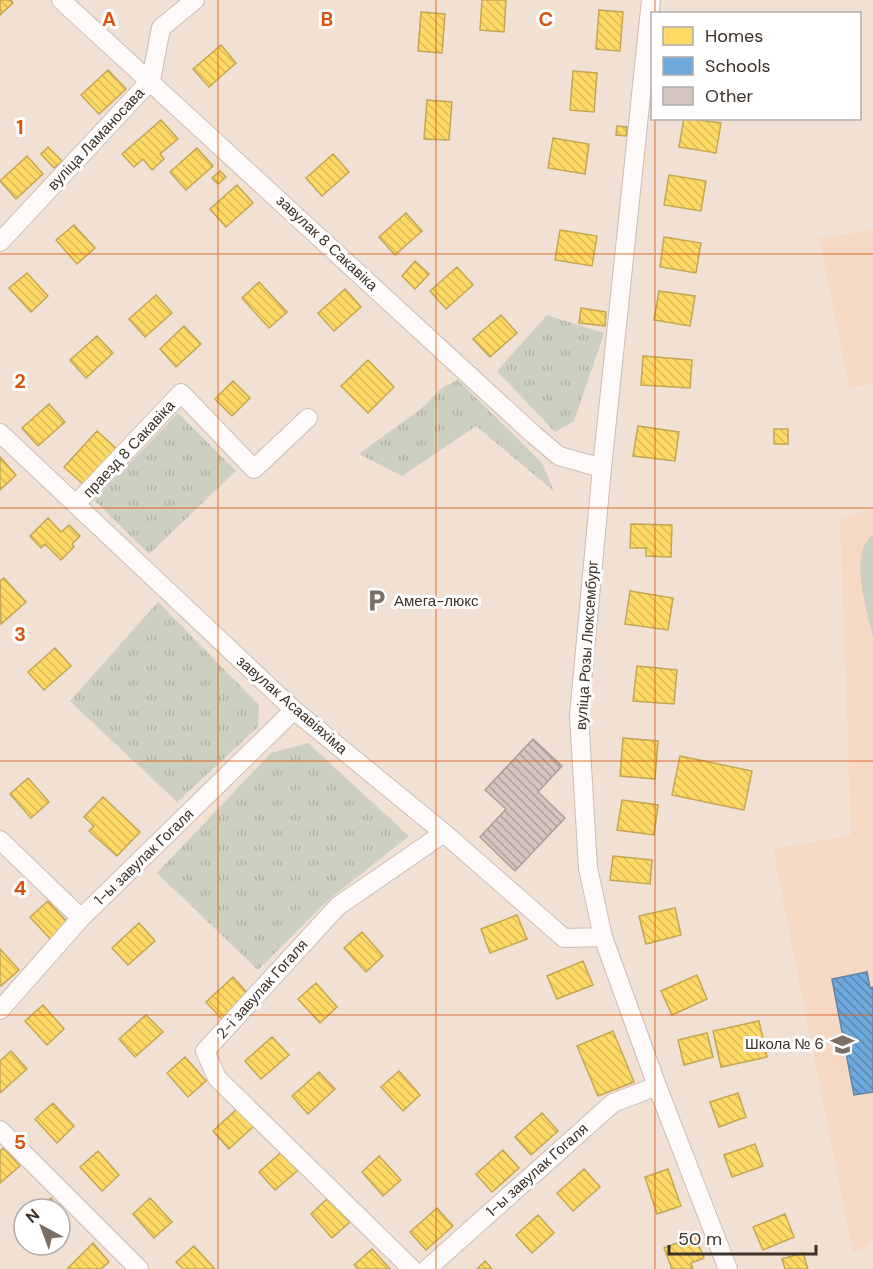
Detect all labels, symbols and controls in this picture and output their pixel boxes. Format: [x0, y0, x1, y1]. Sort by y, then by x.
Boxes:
text: A [102, 6, 116, 32]
text: B [321, 6, 333, 32]
text: C [539, 6, 553, 32]
legend [651, 12, 861, 120]
text: Homes [705, 24, 763, 48]
text: Schools [705, 54, 770, 78]
street label: вуліца Ламаносава [43, 83, 149, 195]
text: Other [705, 84, 754, 108]
text: 1 [16, 114, 24, 140]
street label: завулак 8 Сакавіка [272, 191, 383, 296]
text: 2 [14, 368, 26, 394]
street label: праезд 8 Сакавіка [79, 396, 180, 502]
street label: вуліца Розы Люксембург [571, 559, 603, 731]
parking icon: Амега-люкс [363, 588, 389, 614]
place label: Амега-люкс [394, 591, 479, 611]
text: 3 [14, 621, 26, 647]
street label: завулак Асаавіяхіма [232, 651, 352, 759]
street label: 1-ы завулак Гогаля [90, 804, 198, 910]
text: 4 [14, 875, 27, 901]
street label: 2-і завулак Гогаля [212, 935, 312, 1043]
school or university icon: Школа № 6 [829, 1031, 855, 1057]
place label: Школа № 6 [745, 1034, 824, 1054]
street label: 1-ы завулак Гогаля [482, 1119, 592, 1221]
text: 5 [14, 1129, 26, 1155]
north arrow [12, 1197, 72, 1257]
text: N [21, 1204, 44, 1228]
scale bar [669, 1218, 816, 1256]
text: 50 m [678, 1227, 722, 1251]

